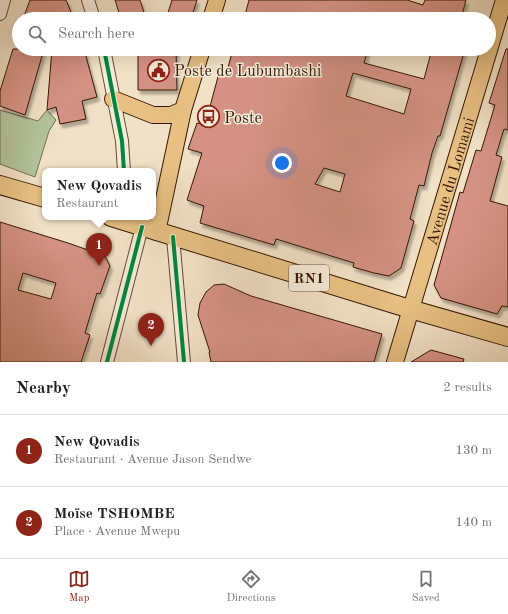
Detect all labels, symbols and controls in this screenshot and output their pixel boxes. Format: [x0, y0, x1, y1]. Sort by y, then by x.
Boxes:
search box [12, 12, 496, 56]
icon: search [26, 23, 48, 45]
text: Search here [58, 27, 135, 42]
public building icon: Poste de Lubumbashi [145, 57, 171, 83]
place label: Poste de Lubumbashi [174, 64, 321, 80]
bus stop icon: Poste [196, 104, 222, 130]
place label: Poste [224, 111, 262, 127]
street label: Avenue du Lomami [425, 116, 478, 248]
your location [272, 153, 292, 173]
popup [42, 168, 156, 220]
text: New Qovadis [56, 179, 142, 194]
text: Restaurant [56, 197, 118, 210]
pin: 1 [86, 233, 112, 266]
road number: RN1 [289, 265, 329, 291]
pin: 2 [138, 313, 164, 346]
text: Nearby [16, 380, 71, 397]
text: 2 results [443, 381, 492, 394]
text: New Qovadis [54, 435, 140, 450]
text: 1 [25, 444, 33, 457]
text: 130 m [455, 444, 492, 457]
text: Restaurant · Avenue Jason Sendwe [54, 453, 252, 466]
text: Moïse TSHOMBE [54, 507, 175, 522]
text: 2 [25, 516, 33, 529]
text: 140 m [455, 516, 492, 529]
text: Place · Avenue Mwepu [54, 525, 180, 538]
tab: Map [68, 568, 90, 606]
tab: Directions [227, 568, 275, 606]
tab: Saved [412, 568, 440, 606]

